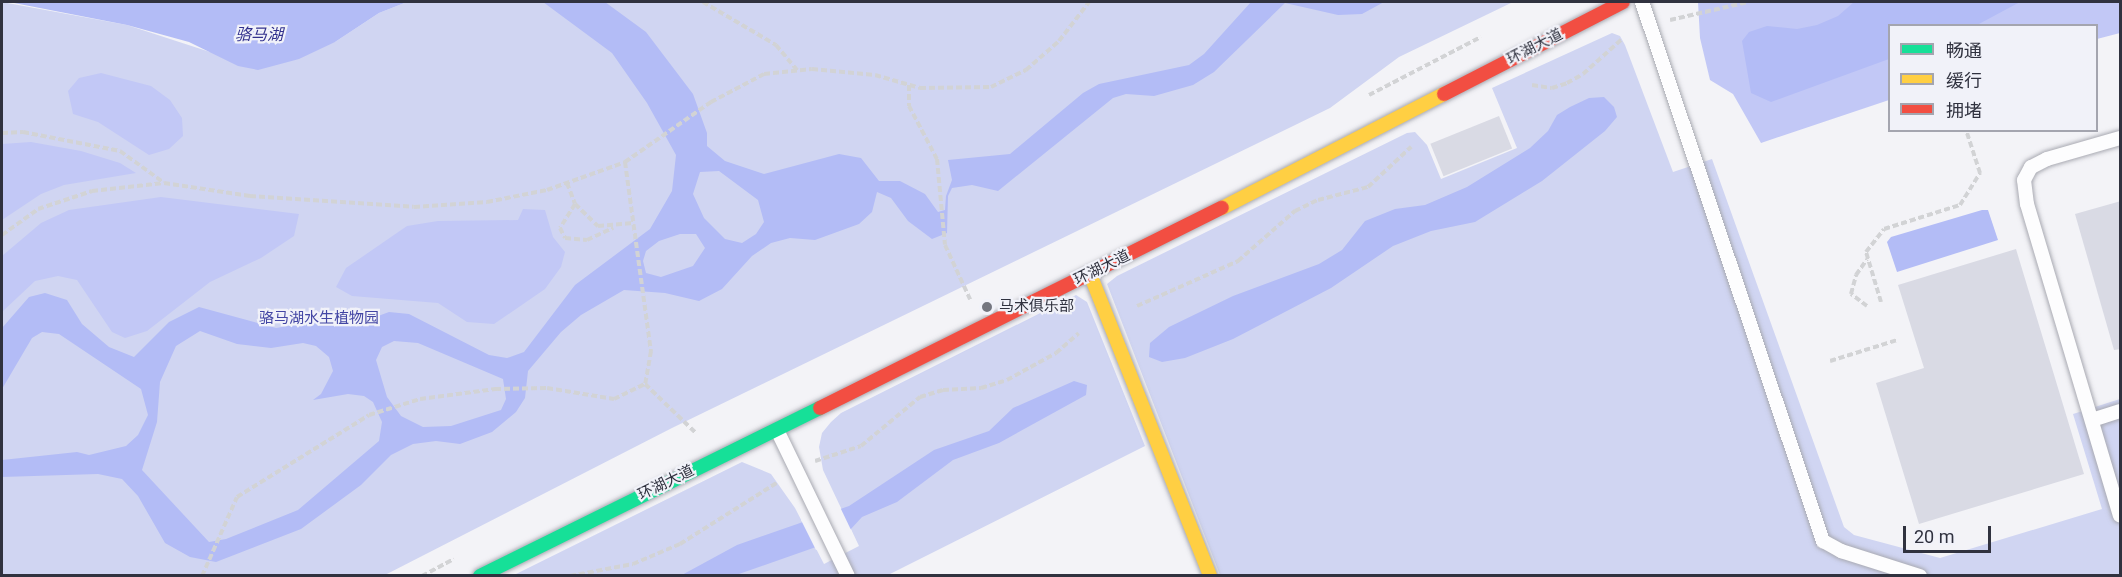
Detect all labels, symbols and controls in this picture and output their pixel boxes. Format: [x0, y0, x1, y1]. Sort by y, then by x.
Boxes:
legend [1888, 24, 2098, 132]
water label: 骆马湖 [235, 25, 283, 45]
street label: 环湖大道 [1504, 25, 1566, 69]
text: 畅通 [1946, 40, 1982, 61]
text: 缓行 [1946, 70, 1982, 91]
text: 拥堵 [1946, 100, 1982, 121]
street label: 环湖大道 [1071, 247, 1133, 289]
place label: 马术俱乐部 [999, 298, 1074, 316]
marker: 马术俱乐部 [980, 300, 994, 314]
park label: 骆马湖水生植物园 [259, 310, 379, 328]
street label: 环湖大道 [635, 462, 697, 504]
scale bar [1906, 514, 1994, 552]
text: 20 m [1914, 526, 1954, 547]

